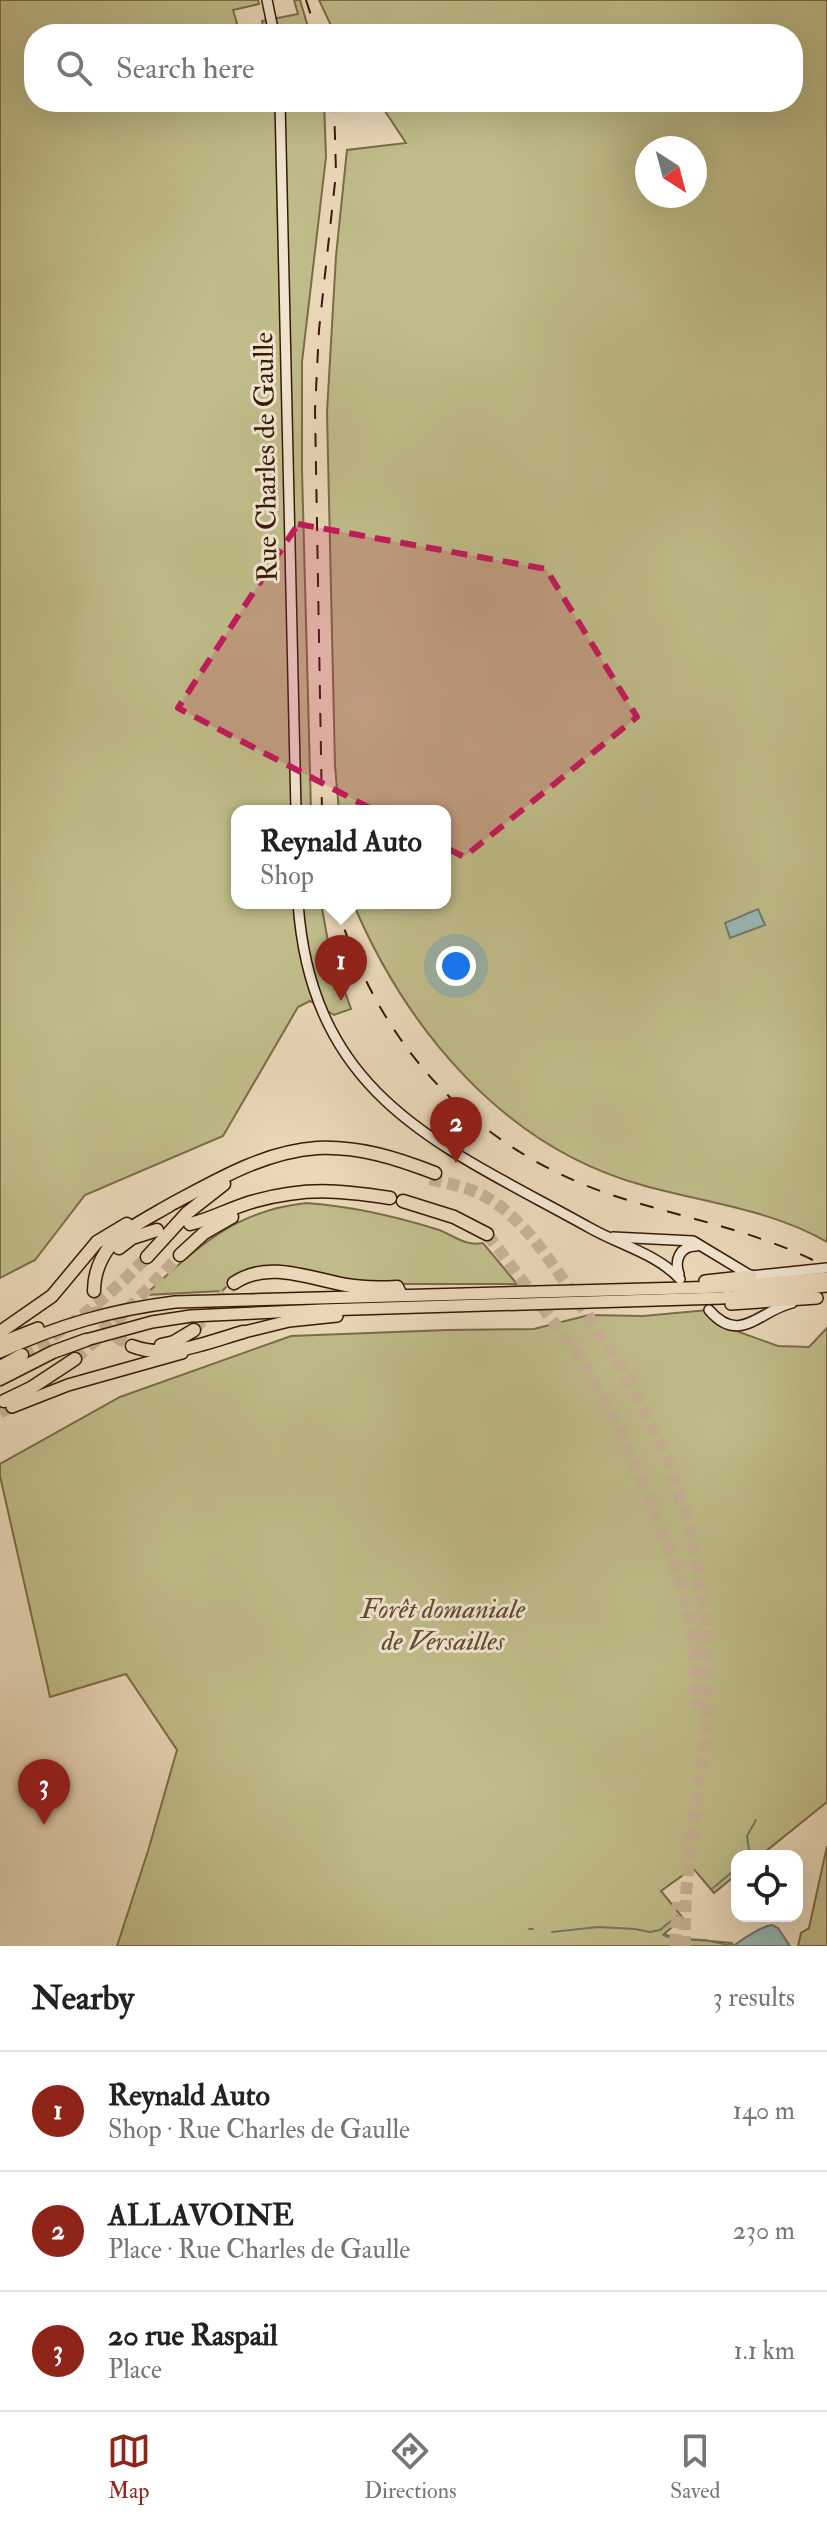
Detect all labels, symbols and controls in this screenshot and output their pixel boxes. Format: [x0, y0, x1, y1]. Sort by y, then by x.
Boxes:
search box [24, 24, 803, 112]
icon: search [52, 46, 96, 90]
text: Search here [116, 50, 255, 87]
north arrow [635, 136, 707, 208]
street label: Rue Charles de Gaulle [246, 331, 286, 582]
popup [231, 805, 451, 909]
text: Reynald Auto [260, 823, 422, 860]
text: Shop [260, 860, 314, 892]
pin: 1 [315, 935, 367, 1001]
your location [436, 946, 476, 986]
pin: 2 [430, 1097, 482, 1163]
park label: Forêt domaniale de Versailles [359, 1592, 526, 1659]
pin: 3 [18, 1759, 70, 1825]
map controls [731, 1850, 803, 1922]
button: locate [731, 1850, 803, 1922]
text: Nearby [32, 1977, 134, 2020]
text: 3 results [713, 1982, 795, 2014]
text: Reynald Auto [108, 2077, 270, 2114]
text: 1 [53, 2095, 63, 2127]
text: 140 m [733, 2095, 795, 2127]
text: Shop · Rue Charles de Gaulle [108, 2114, 410, 2146]
text: ALLAVOINE [108, 2197, 294, 2234]
text: 2 [51, 2215, 65, 2247]
text: 230 m [733, 2215, 795, 2247]
text: Place · Rue Charles de Gaulle [108, 2234, 410, 2266]
text: 20 rue Raspail [108, 2317, 278, 2354]
text: 3 [53, 2335, 63, 2367]
text: 1.1 km [733, 2335, 795, 2367]
text: Place [108, 2354, 162, 2386]
tab: Map [107, 2429, 151, 2505]
tab: Directions [364, 2429, 457, 2505]
tab: Saved [670, 2429, 720, 2505]

